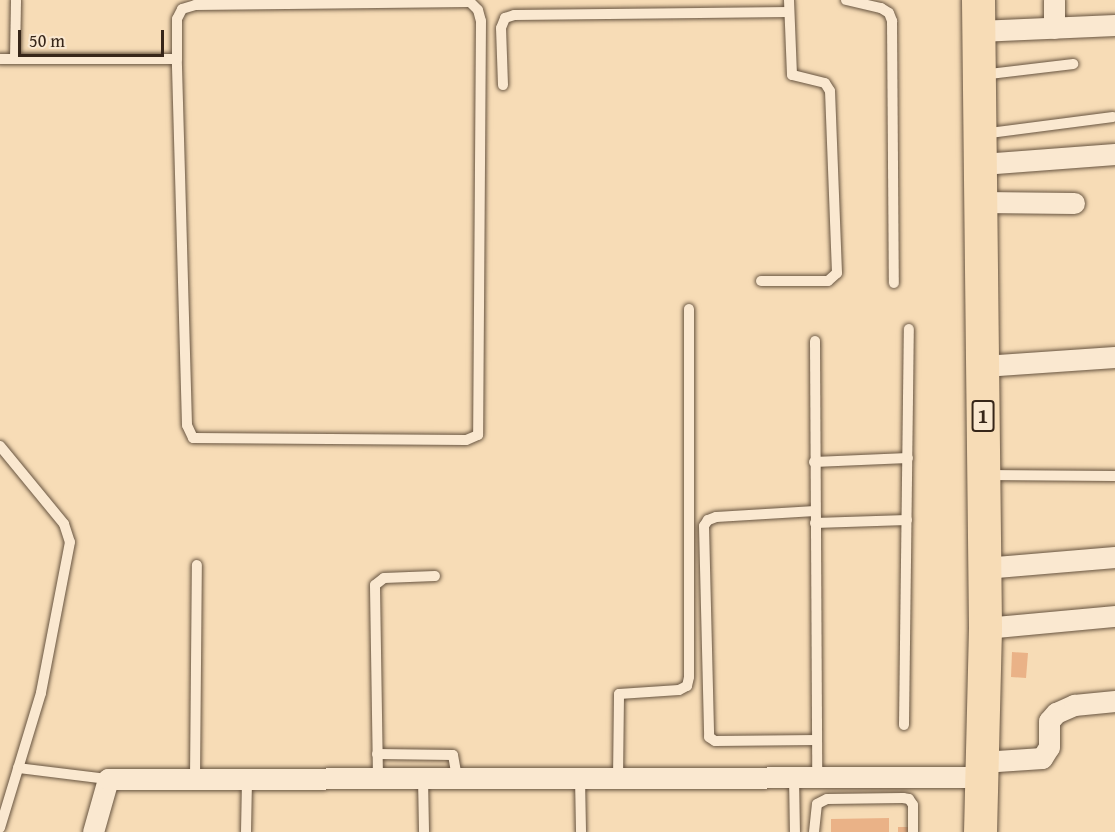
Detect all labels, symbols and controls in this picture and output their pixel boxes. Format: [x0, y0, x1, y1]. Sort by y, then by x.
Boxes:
scale bar [21, 18, 166, 56]
text: 50 m [29, 27, 65, 54]
road number: 1 [971, 398, 995, 434]

